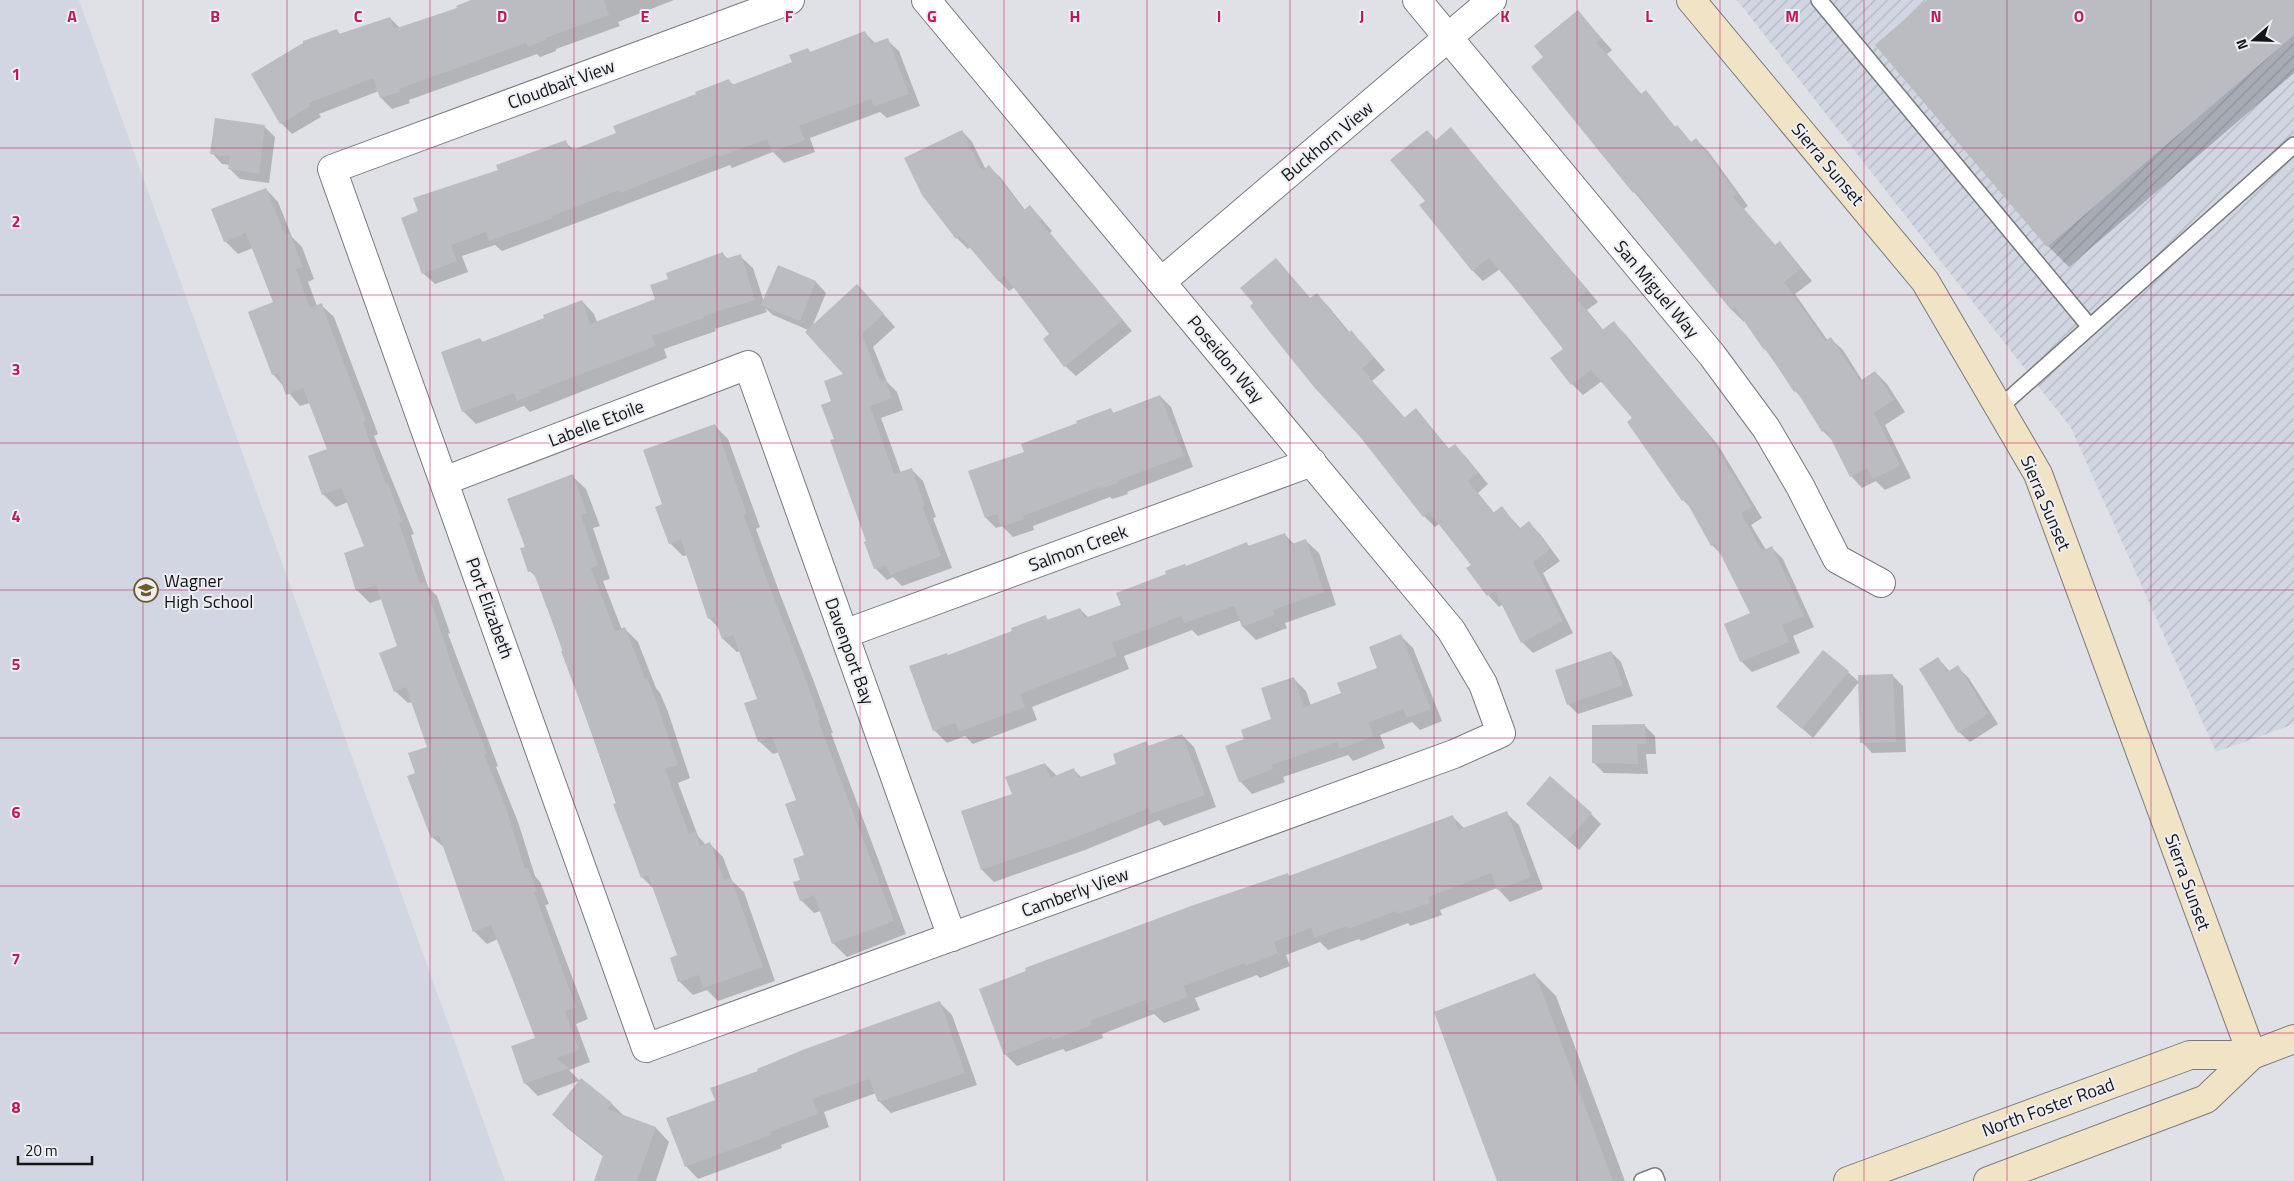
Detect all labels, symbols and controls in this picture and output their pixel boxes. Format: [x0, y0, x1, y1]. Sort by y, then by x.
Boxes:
text: A [67, 4, 77, 28]
text: B [210, 4, 220, 28]
text: C [354, 4, 363, 28]
text: D [497, 4, 507, 28]
text: E [641, 4, 650, 28]
text: F [785, 4, 794, 28]
text: G [927, 4, 937, 28]
text: H [1070, 4, 1080, 28]
text: I [1217, 4, 1221, 28]
text: J [1360, 4, 1364, 28]
text: K [1500, 4, 1510, 28]
text: L [1645, 4, 1653, 28]
text: M [1785, 4, 1799, 28]
text: N [1930, 4, 1942, 28]
text: O [2074, 4, 2084, 28]
north arrow [2229, 15, 2279, 65]
text: N [2230, 36, 2253, 53]
street label: Cloudbait View [504, 52, 619, 116]
text: 1 [12, 62, 20, 86]
street label: Buckhorn View [1275, 94, 1379, 188]
street label: Sierra Sunset [1785, 117, 1871, 212]
text: 2 [12, 209, 20, 233]
street label: San Miguel Way [1608, 234, 1706, 344]
street label: Poseidon Way [1181, 309, 1271, 409]
text: 3 [12, 357, 20, 381]
street label: Labelle Etoile [544, 392, 648, 454]
street label: Sierra Sunset [2014, 451, 2078, 555]
text: 4 [12, 504, 21, 528]
street label: Salmon Creek [1025, 517, 1132, 578]
street label: Port Elizabeth [459, 553, 521, 663]
place label: Wagner High School [164, 567, 253, 615]
school or university icon: Wagner High School [133, 577, 159, 603]
street label: Davenport Bay [818, 594, 882, 709]
text: 5 [12, 652, 21, 676]
text: 6 [12, 800, 21, 824]
street label: Sierra Sunset [2158, 830, 2218, 935]
street label: Camberly View [1017, 860, 1133, 924]
text: 7 [12, 947, 20, 971]
street label: North Foster Road [1978, 1070, 2118, 1144]
text: 8 [12, 1095, 21, 1119]
scale bar [18, 1134, 91, 1166]
text: 20 m [25, 1139, 58, 1162]

